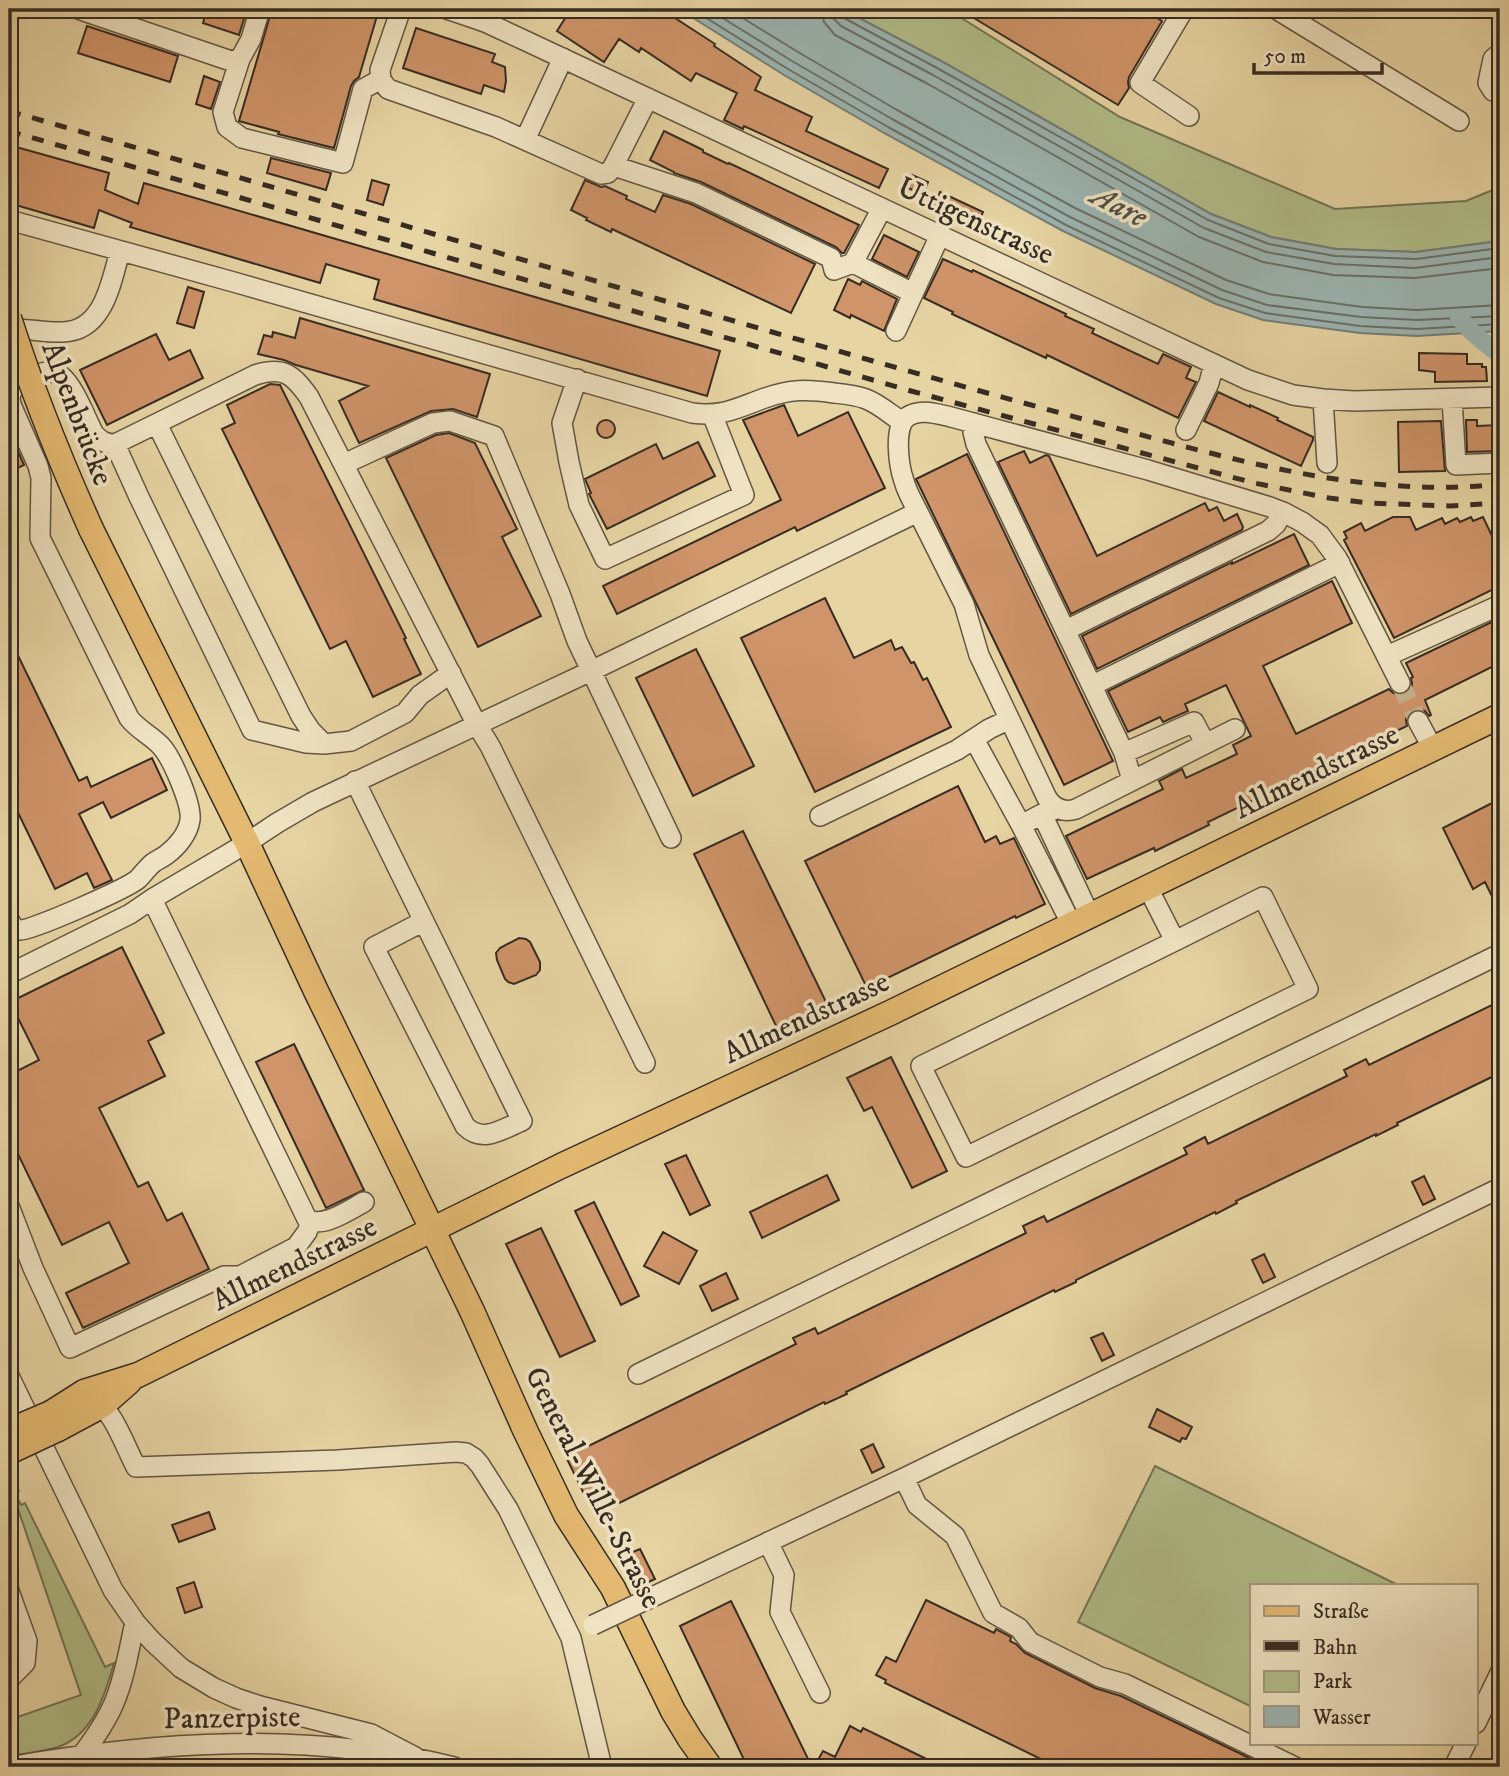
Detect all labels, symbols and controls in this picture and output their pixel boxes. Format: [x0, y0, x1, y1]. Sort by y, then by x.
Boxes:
scale bar [1254, 32, 1381, 76]
text: 50 m [1264, 44, 1306, 70]
street label: Uttigenstrasse [891, 169, 1059, 274]
water label: Aare [1082, 175, 1155, 238]
street label: Alpenbrücke [32, 337, 121, 491]
street label: Allmendstrasse [1228, 717, 1405, 828]
street label: Allmendstrasse [718, 964, 895, 1073]
street label: Allmendstrasse [206, 1209, 383, 1320]
street label: General-Wille-Strasse [516, 1361, 670, 1615]
legend [1250, 1584, 1478, 1744]
text: Straße [1313, 1599, 1369, 1625]
text: Bahn [1313, 1635, 1357, 1661]
text: Park [1313, 1669, 1353, 1695]
street label: Panzerpiste [163, 1699, 301, 1738]
text: Wasser [1312, 1705, 1371, 1731]

